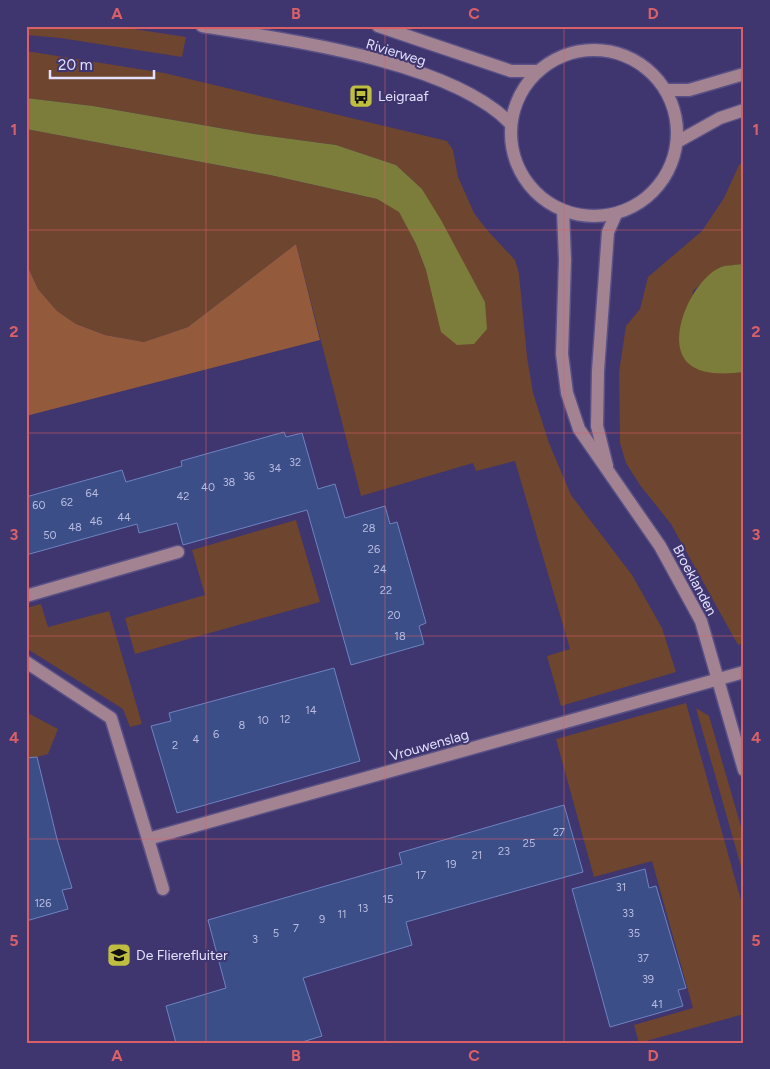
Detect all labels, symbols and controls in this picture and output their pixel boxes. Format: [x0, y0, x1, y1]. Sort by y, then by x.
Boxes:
text: A [111, 4, 123, 23]
text: B [291, 4, 301, 23]
text: C [468, 4, 480, 23]
text: D [647, 4, 659, 23]
street label: Rivierweg [364, 35, 428, 70]
scale bar [50, 48, 154, 80]
text: 20 m [58, 56, 92, 74]
bus stop icon: Leigraaf [348, 83, 374, 109]
place label: Leigraaf [378, 88, 429, 105]
text: 1 [11, 120, 17, 139]
text: 1 [753, 120, 759, 139]
text: 2 [9, 322, 19, 341]
text: 2 [751, 322, 761, 341]
house number: 32 [289, 456, 301, 469]
house number: 34 [269, 462, 282, 475]
house number: 36 [243, 470, 255, 483]
house number: 38 [223, 476, 236, 489]
house number: 40 [201, 481, 215, 494]
house number: 64 [85, 487, 99, 500]
house number: 42 [177, 490, 189, 503]
house number: 62 [61, 496, 73, 509]
house number: 60 [32, 499, 46, 512]
house number: 44 [117, 511, 131, 524]
house number: 46 [89, 515, 103, 528]
house number: 48 [68, 521, 82, 534]
house number: 28 [363, 522, 376, 535]
text: 3 [10, 525, 19, 544]
text: 3 [752, 525, 761, 544]
house number: 50 [43, 529, 57, 542]
street label: Broeklanden [669, 542, 720, 619]
house number: 26 [368, 543, 380, 556]
house number: 24 [374, 563, 387, 576]
house number: 22 [380, 584, 392, 597]
house number: 20 [387, 609, 401, 622]
house number: 18 [394, 630, 406, 643]
house number: 14 [305, 704, 317, 717]
house number: 12 [280, 713, 290, 726]
house number: 10 [257, 714, 269, 727]
house number: 8 [239, 719, 246, 732]
street label: Vrouwenslag [388, 726, 471, 765]
text: 4 [9, 728, 19, 747]
house number: 6 [213, 728, 219, 741]
text: 4 [751, 728, 761, 747]
house number: 4 [193, 733, 200, 746]
house number: 2 [172, 739, 178, 752]
house number: 27 [553, 826, 565, 839]
house number: 25 [523, 837, 535, 850]
house number: 23 [498, 845, 510, 858]
house number: 21 [472, 849, 482, 862]
house number: 19 [446, 858, 456, 871]
house number: 17 [416, 869, 426, 882]
house number: 31 [616, 881, 626, 894]
house number: 15 [383, 893, 393, 906]
house number: 126 [35, 897, 51, 910]
house number: 13 [358, 902, 368, 915]
house number: 33 [622, 907, 634, 920]
house number: 11 [337, 908, 347, 921]
house number: 9 [319, 913, 325, 926]
house number: 7 [293, 922, 299, 935]
house number: 5 [273, 927, 279, 940]
house number: 35 [628, 927, 640, 940]
text: 5 [9, 931, 19, 950]
text: 5 [751, 931, 761, 950]
house number: 3 [252, 933, 258, 946]
school or university icon: De Flierefluiter [106, 942, 132, 968]
place label: De Flierefluiter [136, 947, 228, 964]
house number: 37 [637, 952, 649, 965]
house number: 39 [642, 973, 654, 986]
house number: 41 [651, 998, 663, 1011]
text: A [111, 1046, 123, 1065]
text: B [291, 1046, 301, 1065]
text: C [468, 1046, 480, 1065]
text: D [647, 1046, 659, 1065]

